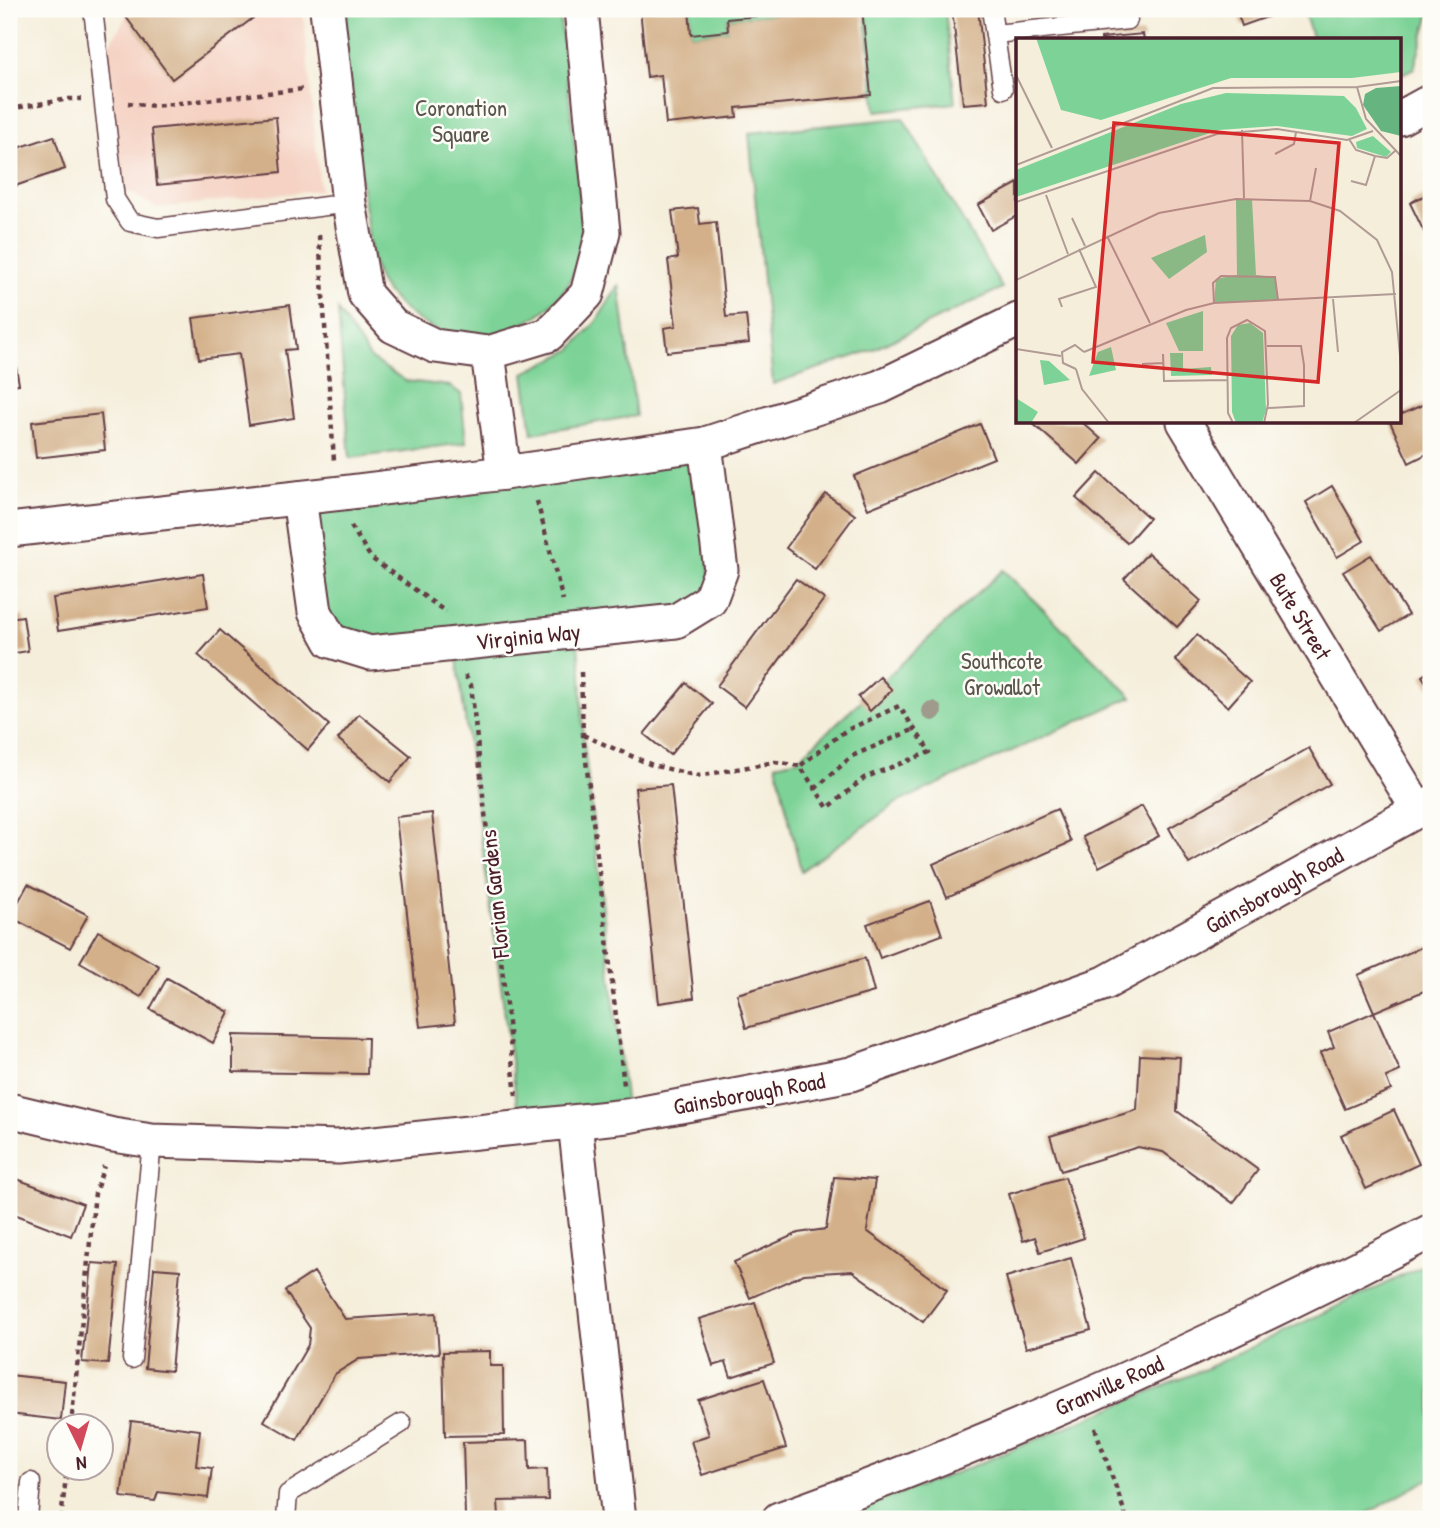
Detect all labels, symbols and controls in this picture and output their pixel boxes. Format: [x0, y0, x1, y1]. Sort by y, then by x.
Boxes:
inset map [1016, 38, 1402, 424]
park label: Coronation Square [415, 92, 507, 149]
street label: Bute Street [1263, 567, 1340, 666]
street label: Virginia Way [474, 615, 582, 657]
park label: Southcote Growallot [961, 645, 1043, 702]
street label: Florian Gardens [472, 828, 516, 961]
street label: Gainsborough Road [1199, 839, 1349, 941]
street label: Gainsborough Road [671, 1064, 827, 1122]
street label: Granville Road [1050, 1347, 1168, 1423]
north arrow [46, 1412, 116, 1482]
text: N [75, 1451, 88, 1477]

